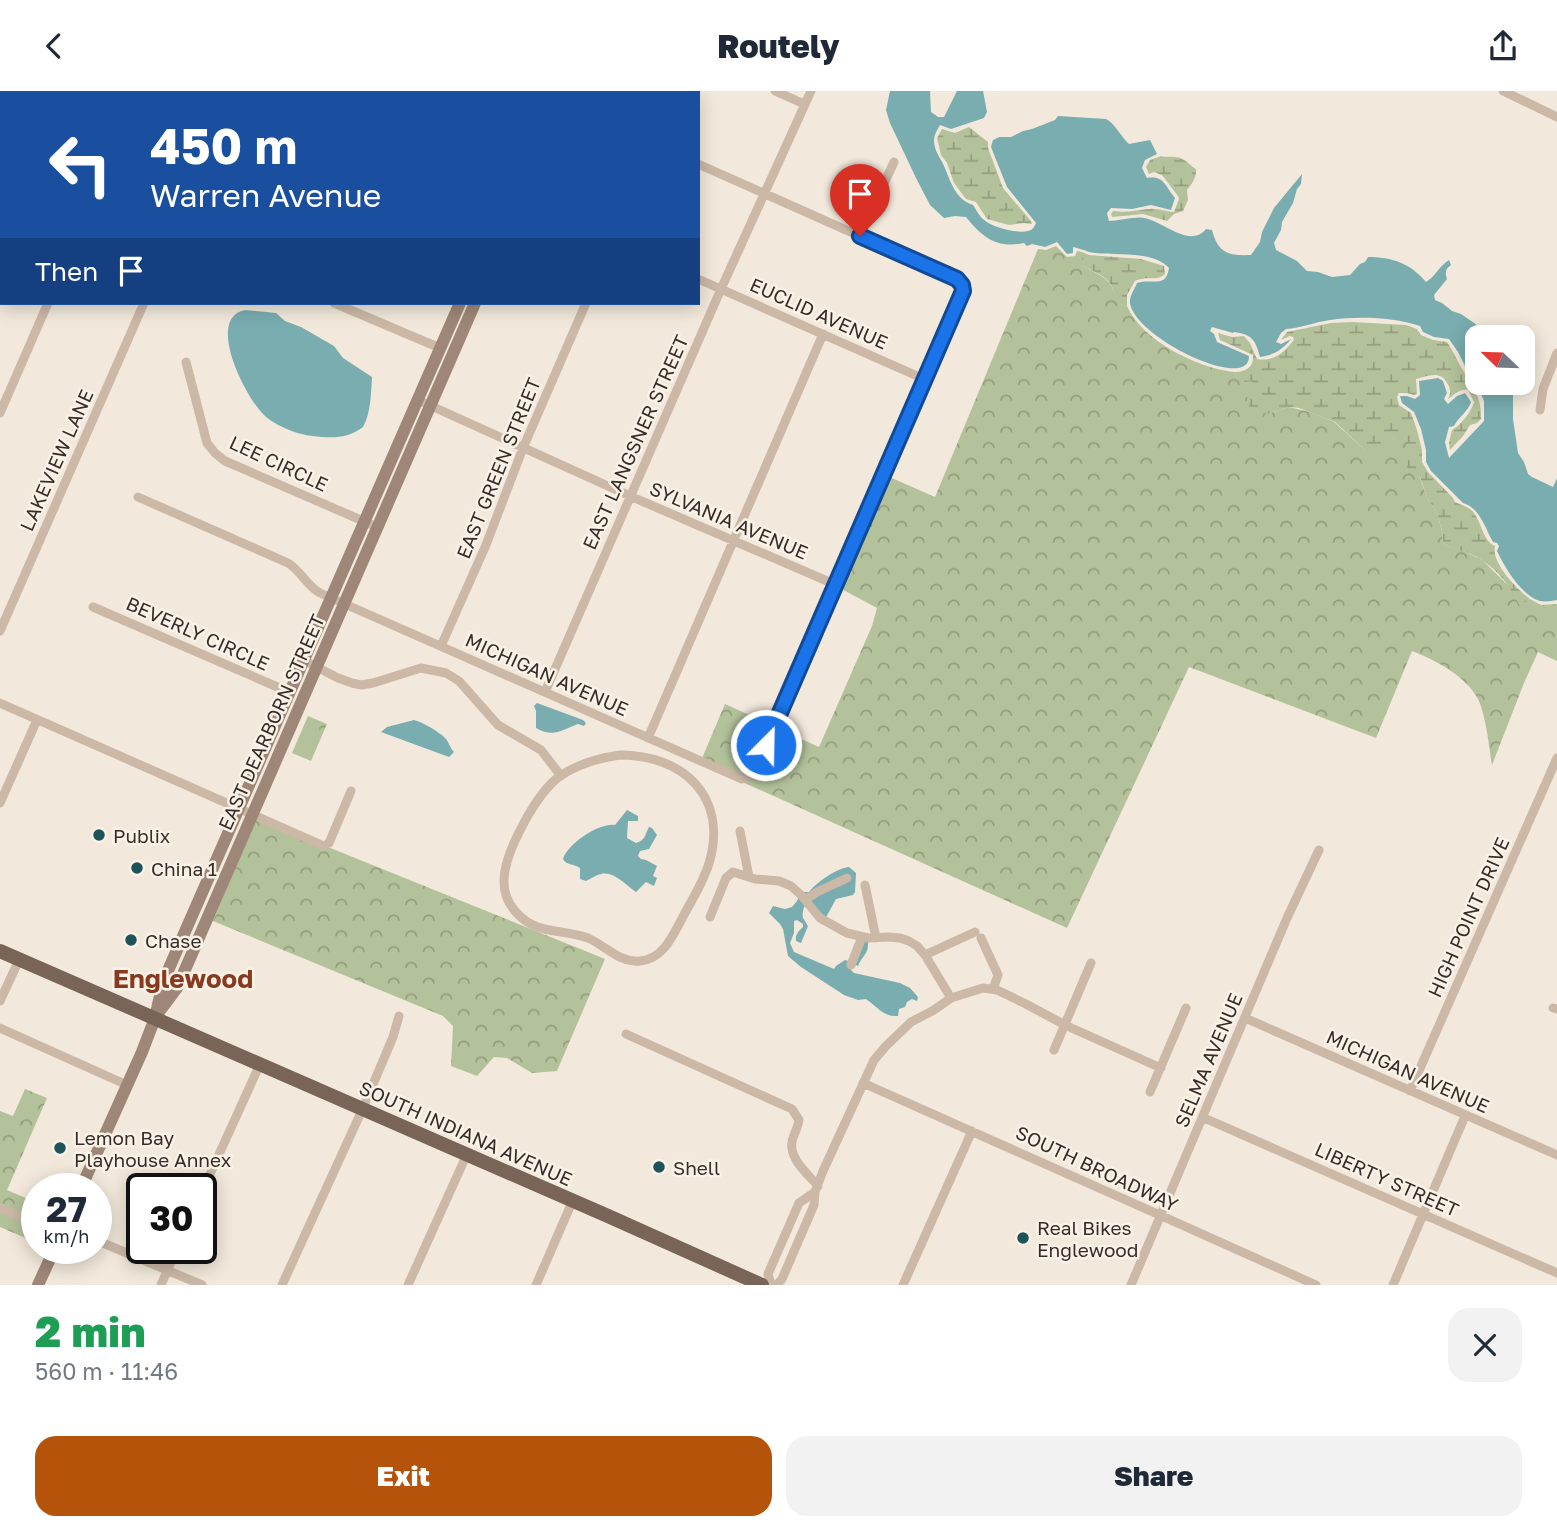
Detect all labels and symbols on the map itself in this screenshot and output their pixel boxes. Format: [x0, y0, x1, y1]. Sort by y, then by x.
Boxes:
pin [830, 164, 890, 236]
street label: EUCLID AVENUE [747, 272, 891, 354]
north arrow [1465, 325, 1535, 395]
street label: EAST LANGSNER STREET [577, 331, 693, 553]
street label: EAST GREEN STREET [451, 374, 545, 562]
street label: LAKEVIEW LANE [14, 386, 98, 534]
street label: LEE CIRCLE [226, 430, 332, 496]
street label: SYLVANIA AVENUE [646, 476, 812, 564]
street label: BEVERLY CIRCLE [123, 591, 273, 675]
street label: EAST DEARBORN STREET [213, 610, 329, 833]
street label: MICHIGAN AVENUE [462, 628, 632, 720]
position arrow [729, 708, 803, 782]
place label: Publix [113, 824, 170, 847]
marker: Publix [91, 827, 107, 843]
street label: HIGH POINT DRIVE [1422, 833, 1514, 1001]
place label: China 1 [151, 857, 217, 880]
marker: China 1 [129, 860, 145, 876]
place label: Chase [145, 929, 201, 952]
marker: Chase [123, 932, 139, 948]
district label: Englewood [113, 963, 253, 994]
street label: SELMA AVENUE [1169, 989, 1247, 1131]
street label: MICHIGAN AVENUE [1323, 1025, 1493, 1117]
street label: SOUTH INDIANA AVENUE [356, 1076, 576, 1190]
street label: SOUTH BROADWAY [1012, 1120, 1182, 1216]
place label: Lemon Bay Playhouse Annex [74, 1126, 231, 1171]
street label: LIBERTY STREET [1312, 1137, 1463, 1221]
marker: Lemon Bay Playhouse Annex [52, 1140, 68, 1156]
place label: Shell [673, 1156, 720, 1179]
marker: Shell [651, 1159, 667, 1175]
speed limit sign: 30 [126, 1173, 217, 1264]
place label: Real Bikes Englewood [1037, 1216, 1138, 1261]
marker: Real Bikes Englewood [1015, 1230, 1031, 1246]

